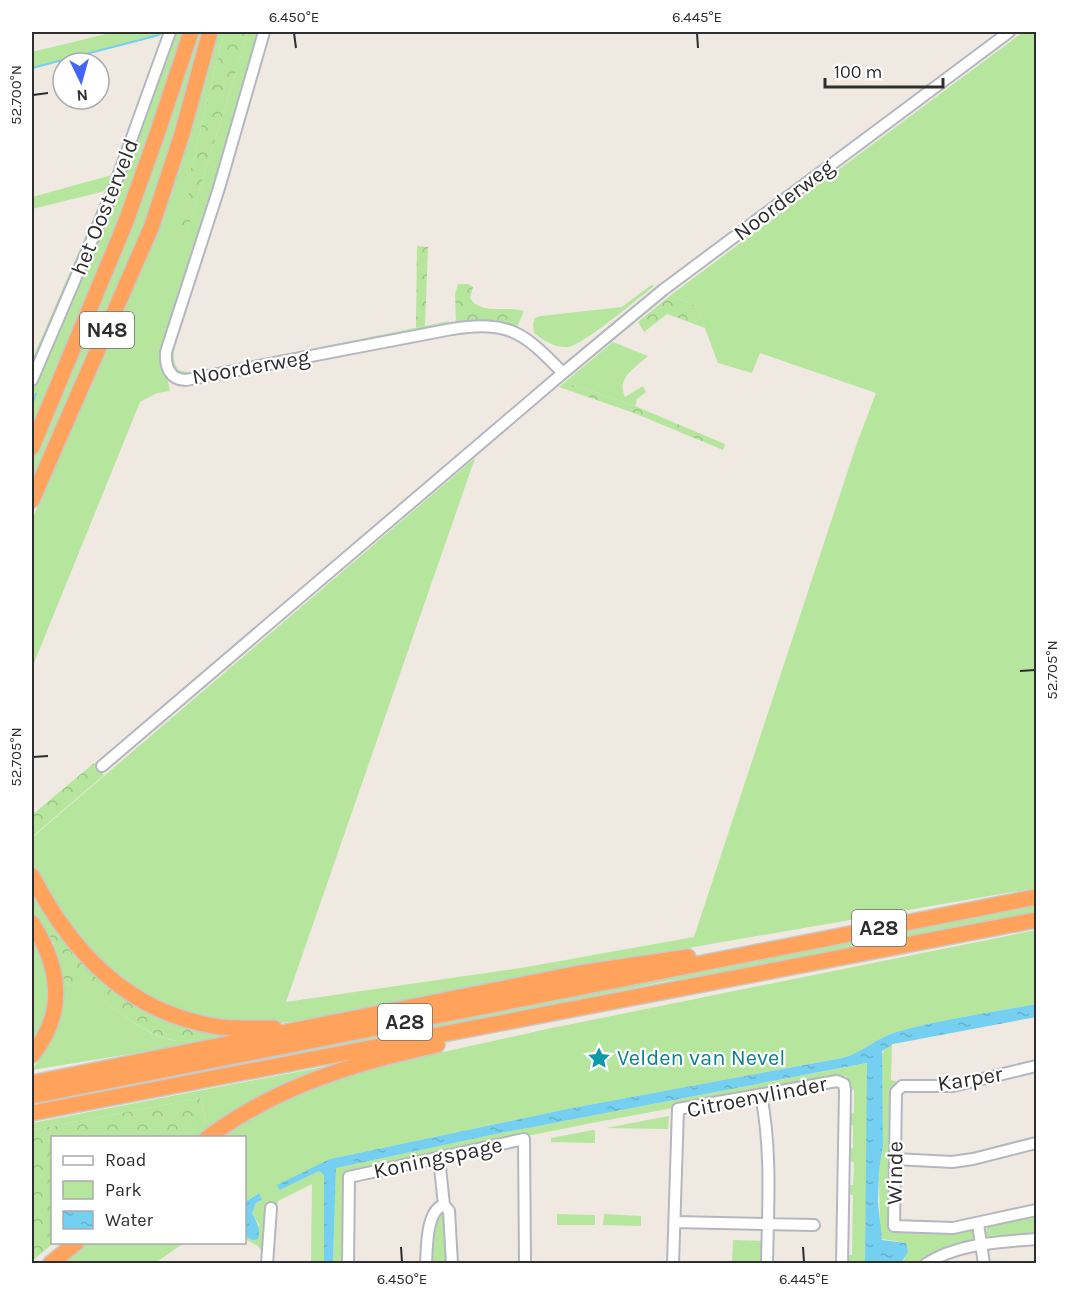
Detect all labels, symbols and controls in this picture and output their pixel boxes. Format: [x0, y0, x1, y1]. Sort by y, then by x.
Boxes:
text: 6.450°E [269, 8, 319, 26]
text: 6.445°E [672, 8, 722, 26]
north arrow [51, 51, 111, 111]
scale bar [825, 51, 944, 89]
text: 100 m [834, 61, 882, 83]
text: 52.700°N [7, 65, 25, 125]
text: N [76, 85, 89, 105]
street label: het Oosterveld [66, 135, 144, 279]
street label: Noorderweg [729, 153, 840, 246]
road number: N48 [80, 312, 134, 348]
street label: Noorderweg [190, 344, 312, 390]
text: 52.705°N [1043, 640, 1061, 700]
text: 52.705°N [7, 727, 25, 787]
road number: A28 [852, 910, 906, 946]
road number: A28 [378, 1004, 432, 1040]
place icon: Velden van Nevel [586, 1045, 612, 1071]
place label: Velden van Nevel [617, 1045, 786, 1071]
street label: Karper [936, 1061, 1004, 1097]
street label: Citroenvlinder [685, 1071, 829, 1123]
street label: Koningspage [371, 1132, 505, 1184]
legend [51, 1136, 246, 1244]
street label: Winde [881, 1141, 909, 1205]
text: Road [105, 1149, 146, 1171]
text: Park [105, 1179, 142, 1201]
text: Water [105, 1209, 153, 1231]
text: 6.450°E [377, 1270, 427, 1288]
text: 6.445°E [779, 1270, 829, 1288]

